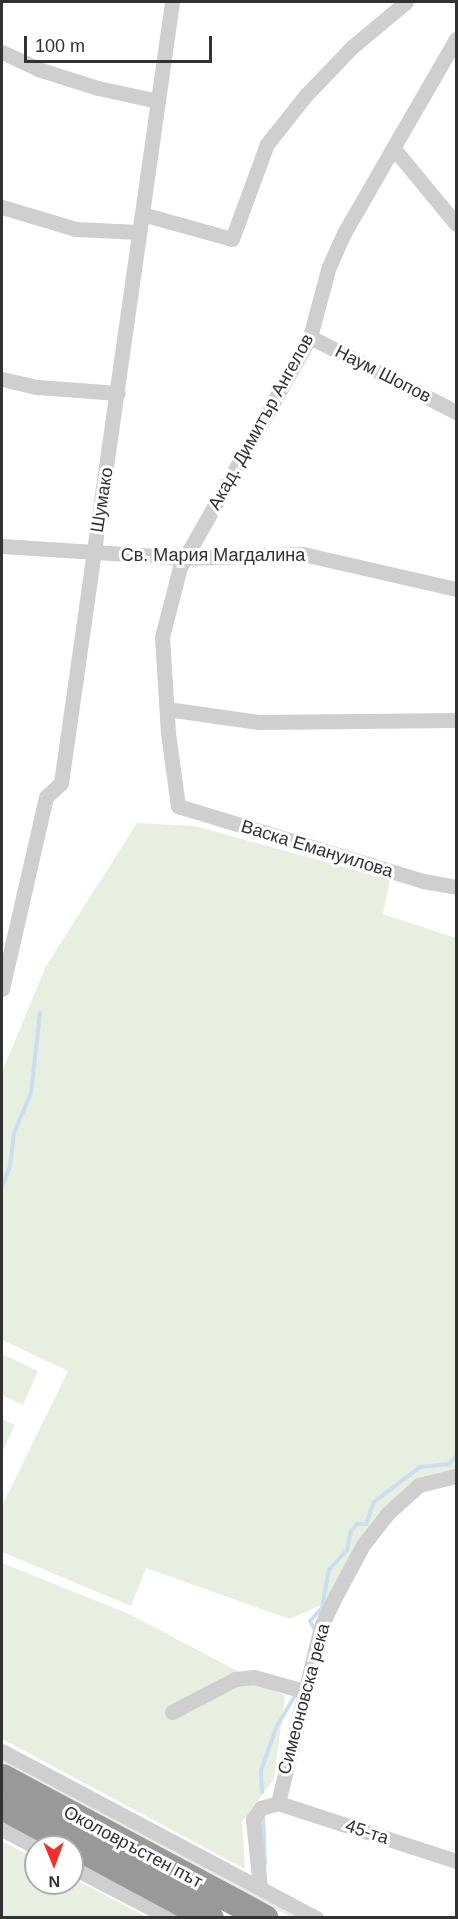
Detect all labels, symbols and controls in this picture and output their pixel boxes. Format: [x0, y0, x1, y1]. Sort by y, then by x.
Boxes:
scale bar [27, 24, 214, 62]
text: 100 m [35, 36, 85, 56]
street label: Акад. Димитър Ангелов [204, 330, 318, 514]
street label: Наум Шопов [331, 341, 435, 407]
street label: Шумако [86, 466, 118, 534]
street label: Св. Мария Магдалина [121, 544, 305, 566]
street label: Васка Емануилова [238, 816, 396, 882]
street label: Симеоновска река [273, 1621, 335, 1777]
street label: Околовръстен път [60, 1801, 206, 1893]
street label: 45-та [343, 1815, 391, 1849]
north arrow [24, 1835, 84, 1895]
text: N [48, 1873, 60, 1890]

